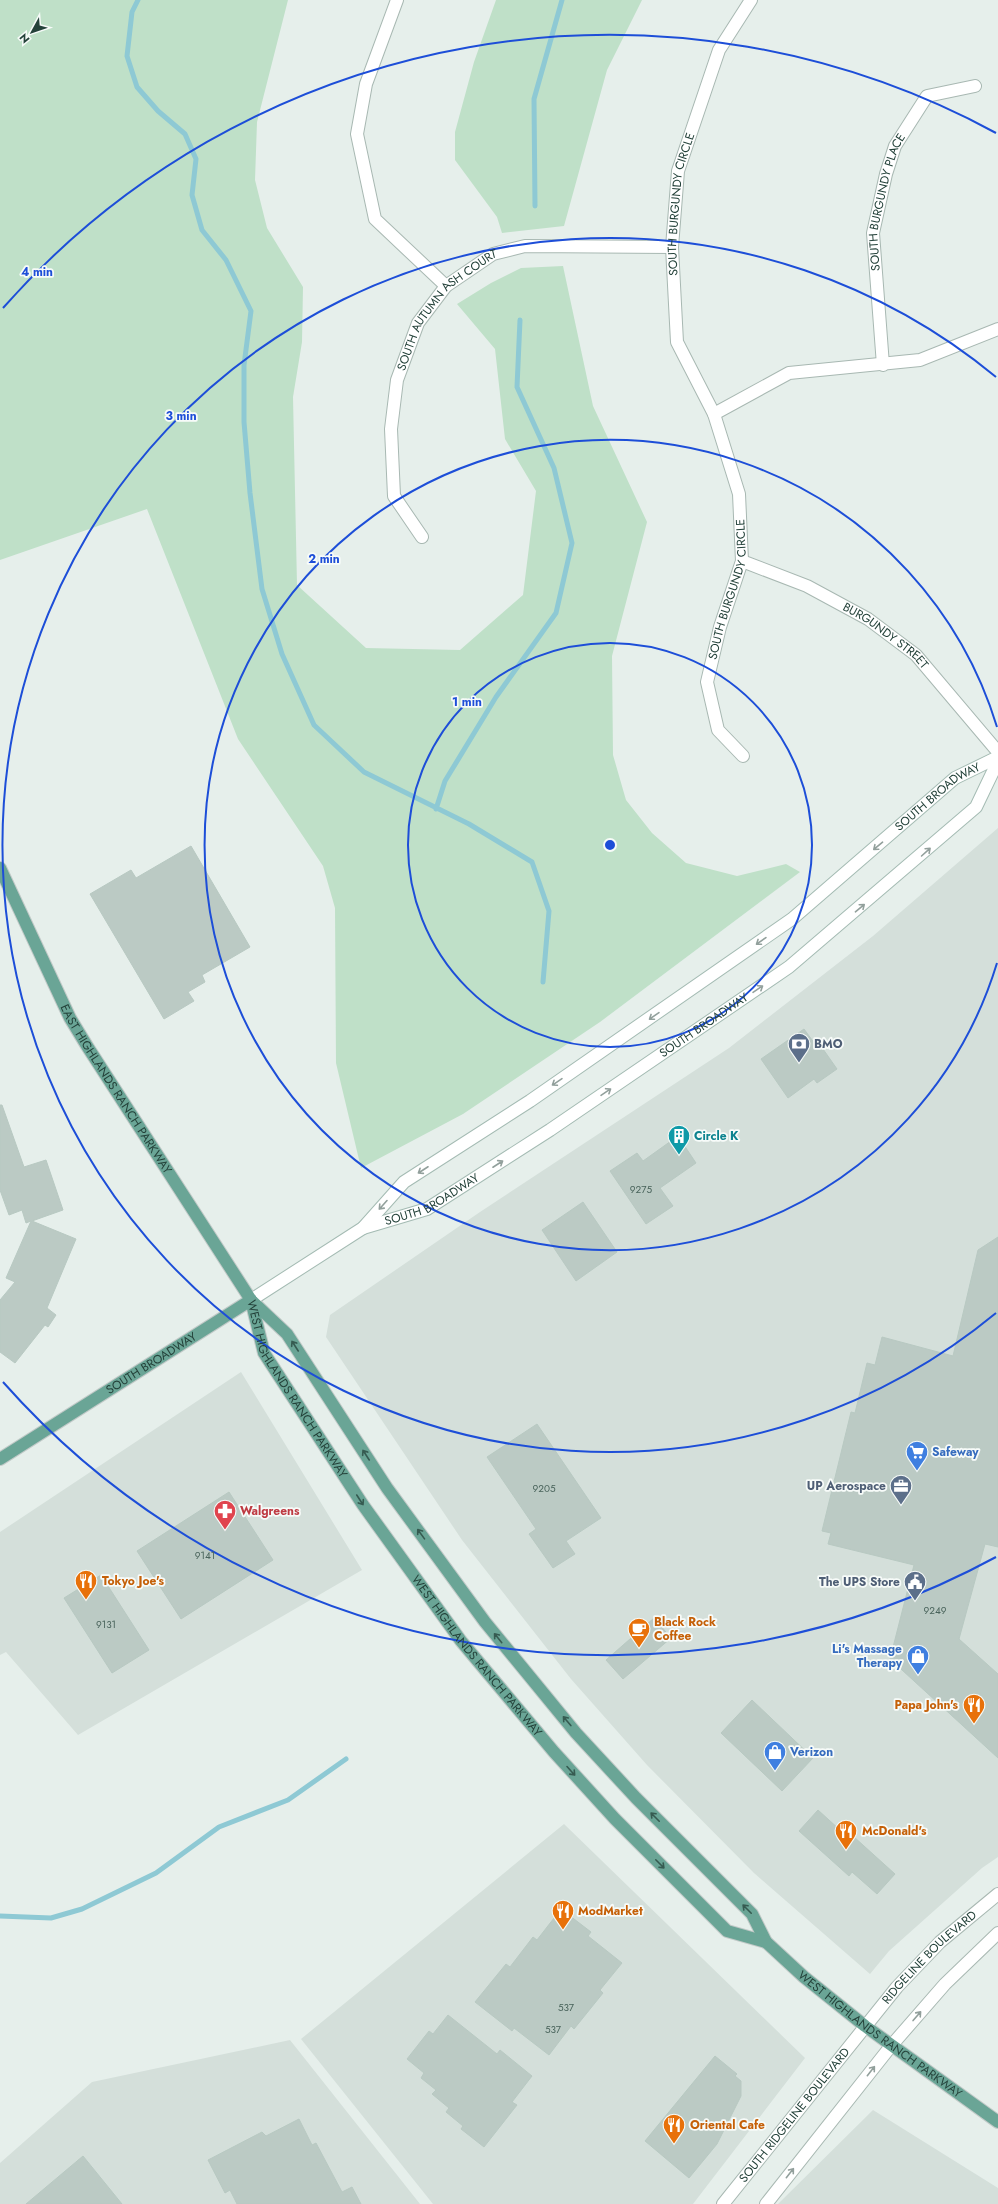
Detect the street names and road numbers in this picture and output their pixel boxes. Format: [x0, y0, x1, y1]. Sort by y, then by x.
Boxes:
street label: SOUTH BURGUNDY CIRCLE [663, 130, 699, 276]
street label: SOUTH BURGUNDY PLACE [864, 130, 910, 272]
street label: SOUTH AUTUMN ASH COURT [392, 244, 499, 373]
street label: SOUTH BURGUNDY CIRCLE [704, 519, 751, 661]
street label: BURGUNDY STREET [840, 598, 933, 673]
street label: SOUTH BROADWAY [891, 758, 983, 835]
street label: SOUTH BROADWAY [656, 988, 752, 1062]
street label: EAST HIGHLANDS RANCH PARKWAY [56, 1001, 176, 1178]
street label: SOUTH BROADWAY [382, 1169, 483, 1230]
street label: WEST HIGHLANDS RANCH PARKWAY [242, 1298, 352, 1481]
street label: SOUTH BROADWAY [102, 1328, 200, 1399]
street label: WEST HIGHLANDS RANCH PARKWAY [407, 1571, 547, 1741]
street label: RIDGELINE BOULEVARD [878, 1906, 980, 2008]
street label: WEST HIGHLANDS RANCH PARKWAY [794, 1966, 966, 2102]
street label: SOUTH RIDGELINE BOULEVARD [735, 2044, 854, 2186]

